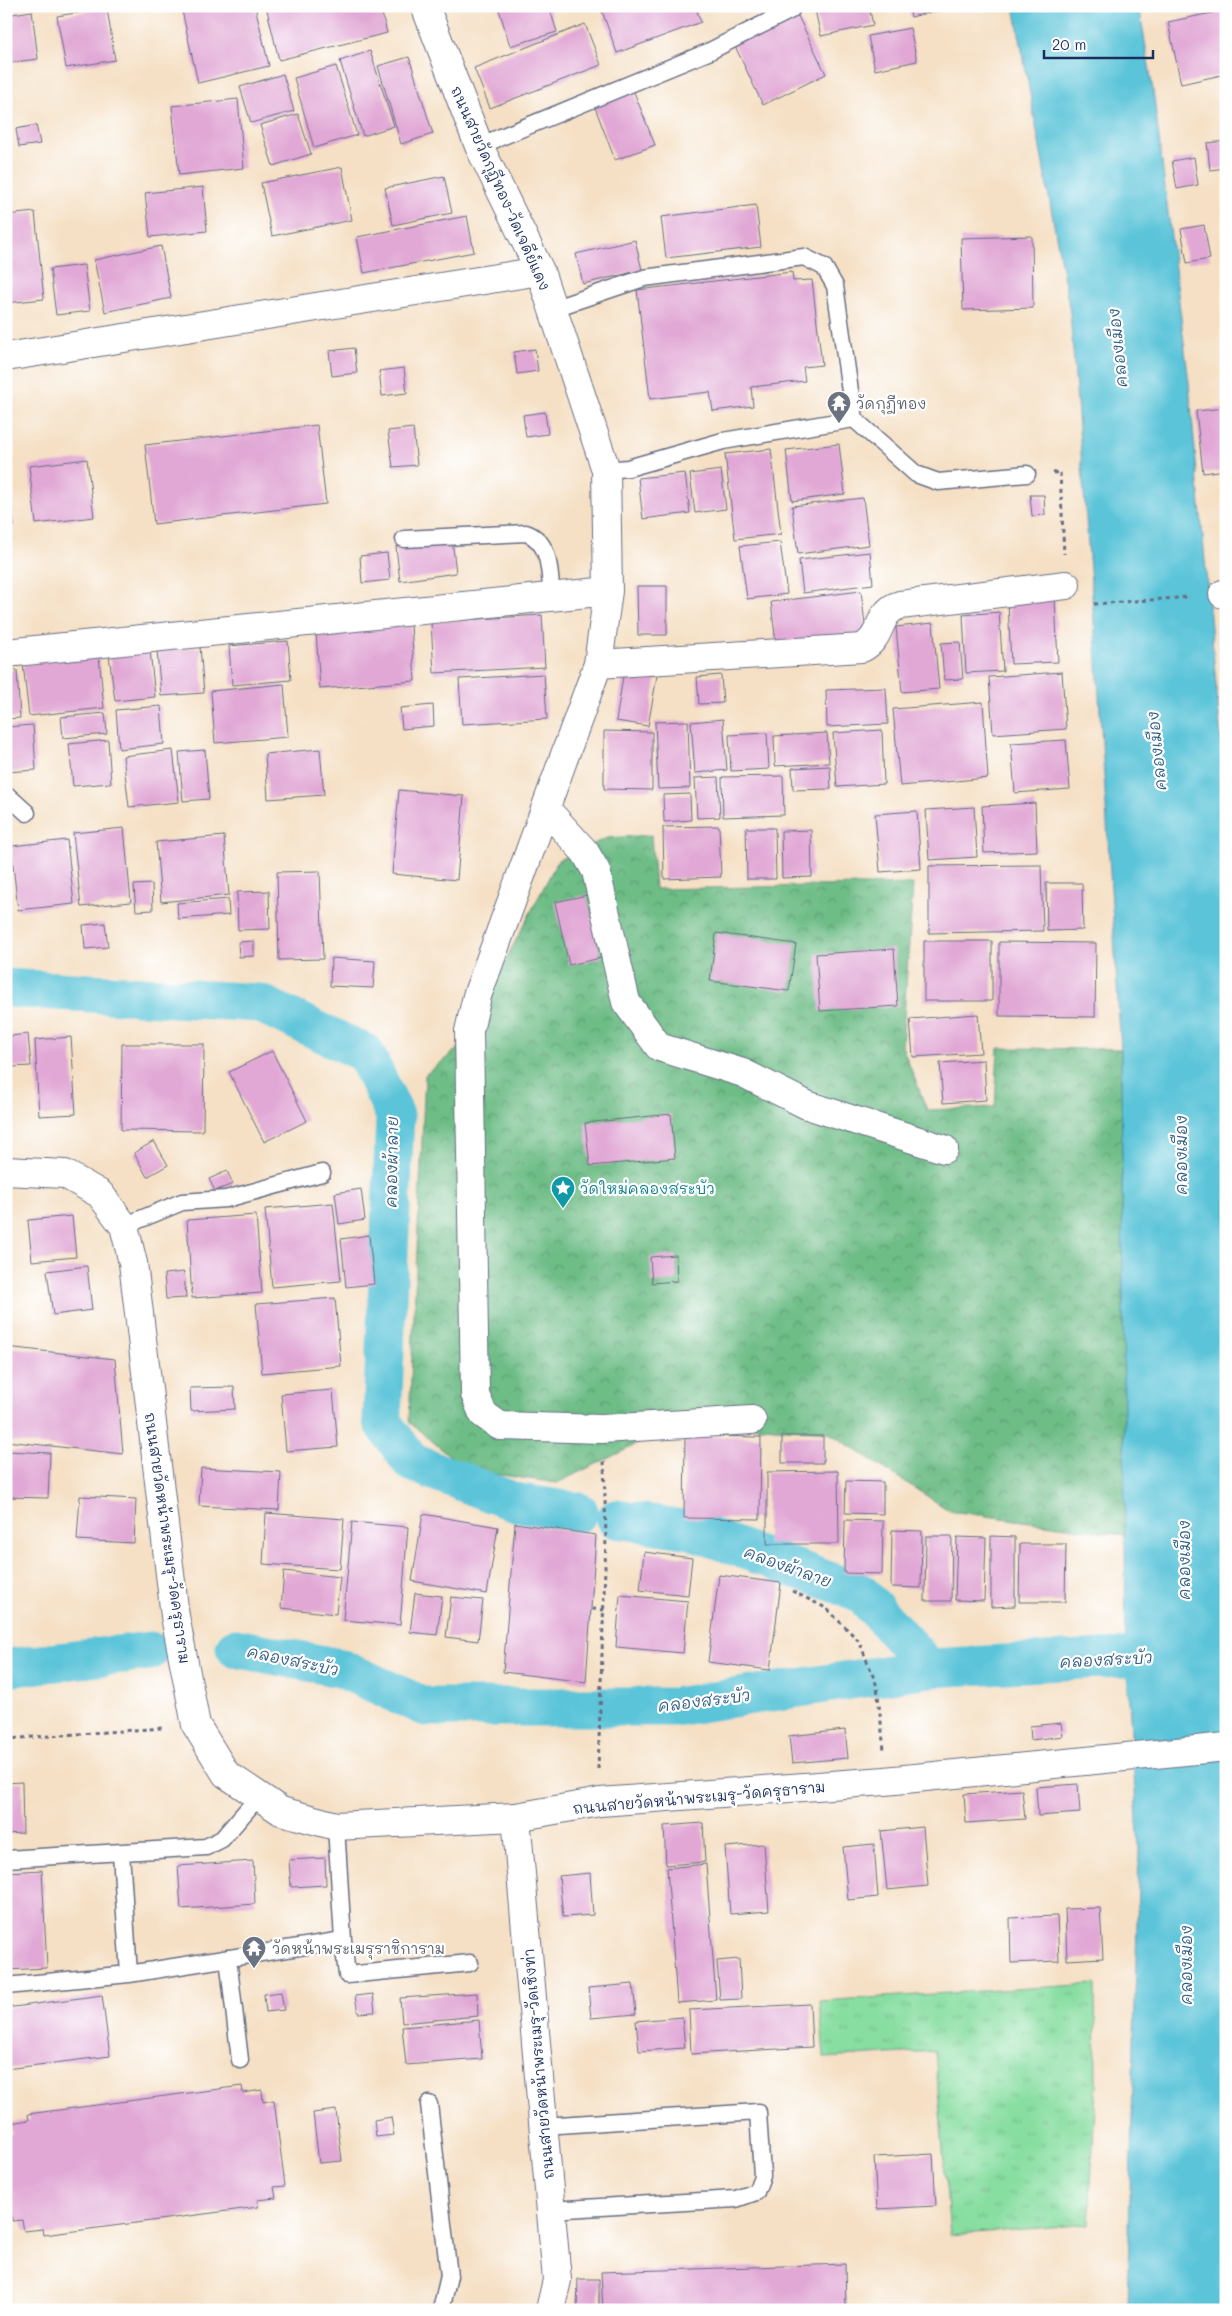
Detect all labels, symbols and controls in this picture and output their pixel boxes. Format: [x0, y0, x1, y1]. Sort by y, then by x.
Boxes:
scale bar [1044, 28, 1153, 60]
text: 20 m [1052, 34, 1086, 54]
street label: ถนนสายวัดกุฎีทอง-วัดเจดีย์แดง [445, 82, 556, 294]
water label: คลองเมือง [1102, 307, 1132, 389]
temple icon: วัดกุฎีทอง [826, 390, 852, 424]
place label: วัดกุฎีทอง [856, 393, 926, 415]
water label: คลองเมือง [1141, 710, 1171, 792]
water label: คลองเมือง [1169, 1115, 1191, 1195]
water label: คลองผ้าลาย [379, 1116, 402, 1208]
place icon: วัดใหม่คลองสระบัว [550, 1175, 576, 1209]
place label: วัดใหม่คลองสระบัว [580, 1178, 715, 1198]
street label: ถนนสายวัดหน้าพระเมรุ-วัดครุธาราม [138, 1411, 196, 1665]
water label: คลองเมือง [1172, 1520, 1194, 1600]
water label: คลองผ้าลาย [742, 1540, 835, 1591]
water label: คลองสระบัว [245, 1640, 341, 1680]
water label: คลองสระบัว [1059, 1646, 1153, 1672]
water label: คลองสระบัว [657, 1684, 751, 1716]
street label: ถนนสายวัดหน้าพระเมรุ-วัดครุธาราม [572, 1776, 826, 1820]
water label: คลองเมือง [1174, 1925, 1196, 2005]
temple icon: วัดหน้าพระเมรุราชิการาม [241, 1935, 267, 1969]
place label: วัดหน้าพระเมรุราชิการาม [272, 1938, 445, 1960]
street label: ถนนสายวัดหน้าพระเมรุ-วัดเชิงท่า [517, 1948, 560, 2180]

